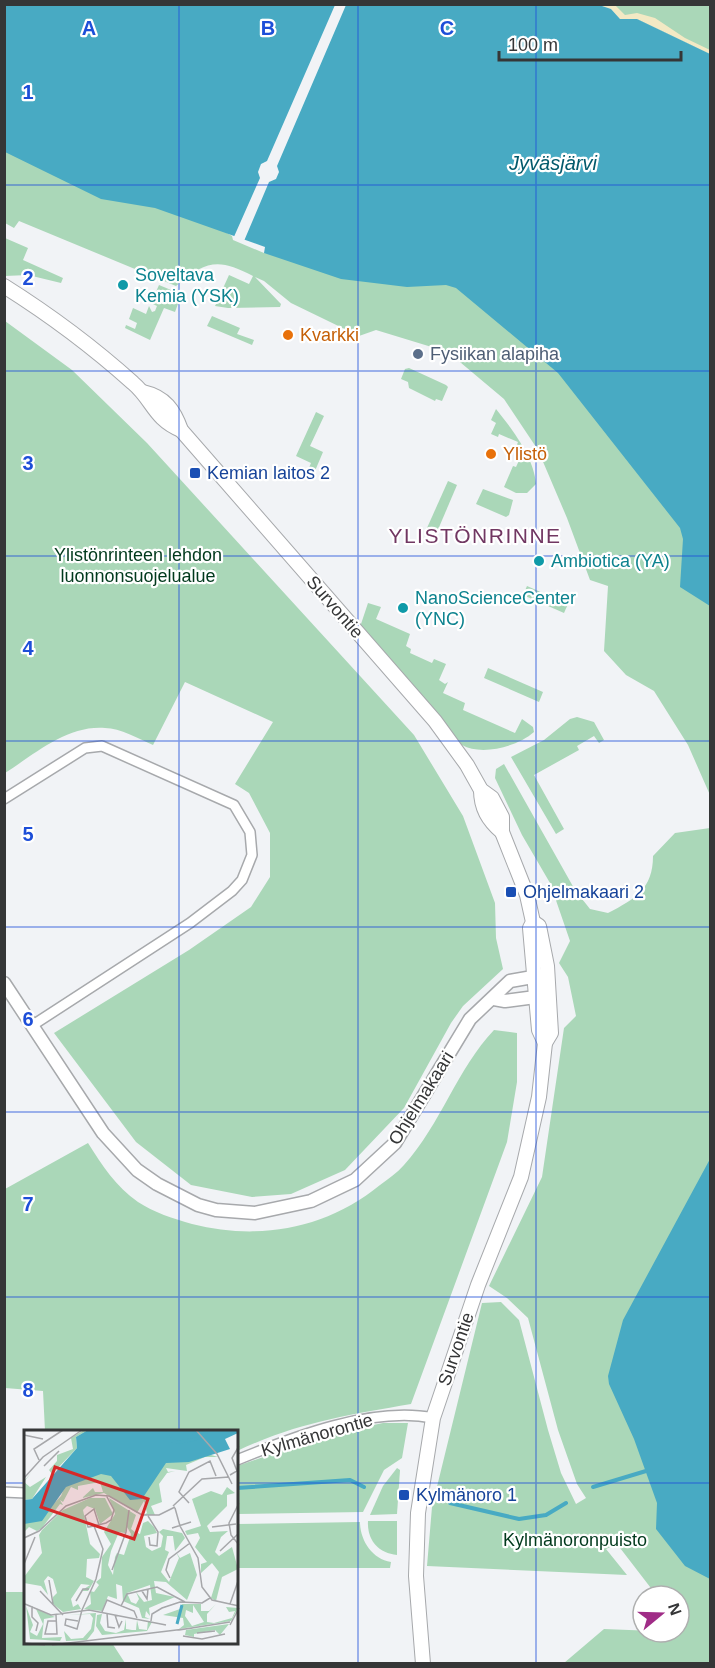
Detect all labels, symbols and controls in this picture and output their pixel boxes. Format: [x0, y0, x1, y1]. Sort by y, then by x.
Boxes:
text: A [82, 17, 96, 39]
text: B [261, 17, 275, 39]
text: C [440, 17, 454, 39]
scale bar [499, 24, 680, 62]
text: 100 m [508, 35, 558, 55]
text: 1 [22, 81, 34, 103]
water label: Jyväsjärvi [508, 152, 597, 174]
place label: Soveltava Kemia (YSK) [135, 265, 239, 306]
text: 2 [22, 267, 34, 289]
marker: Soveltava Kemia (YSK) [116, 278, 130, 292]
place label: Kvarkki [300, 325, 359, 345]
marker: Kvarkki [281, 328, 295, 342]
place label: Fysiikan alapiha [430, 344, 560, 364]
marker: Fysiikan alapiha [411, 347, 425, 361]
place label: Ylistö [503, 444, 547, 464]
marker: Ylistö [484, 447, 498, 461]
text: 3 [22, 452, 34, 474]
place label: Kemian laitos 2 [207, 463, 330, 483]
marker: Kemian laitos 2 [188, 466, 202, 480]
district label: YLISTÖNRINNE [388, 524, 562, 547]
park label: Ylistönrinteen lehdon luonnonsuojelualue [54, 545, 222, 586]
place label: Ambiotica (YA) [551, 551, 670, 571]
marker: Ambiotica (YA) [532, 554, 546, 568]
street label: Survontie [303, 572, 367, 642]
place label: NanoScienceCenter (YNC) [415, 588, 576, 629]
marker: NanoScienceCenter (YNC) [396, 601, 410, 615]
text: 4 [22, 637, 34, 659]
text: 5 [22, 823, 34, 845]
place label: Ohjelmakaari 2 [523, 882, 644, 902]
marker: Ohjelmakaari 2 [504, 885, 518, 899]
text: 6 [22, 1008, 34, 1030]
street label: Ohjelmakaari [384, 1048, 458, 1148]
text: 7 [22, 1193, 34, 1215]
street label: Survontie [434, 1310, 478, 1388]
text: 8 [22, 1379, 34, 1401]
street label: Kylmänorontie [259, 1410, 375, 1460]
inset map [24, 1430, 238, 1644]
place label: Kylmänoro 1 [416, 1485, 517, 1505]
marker: Kylmänoro 1 [397, 1488, 411, 1502]
park label: Kylmänoronpuisto [503, 1530, 647, 1550]
north arrow [631, 1584, 691, 1644]
text: N [665, 1601, 685, 1618]

